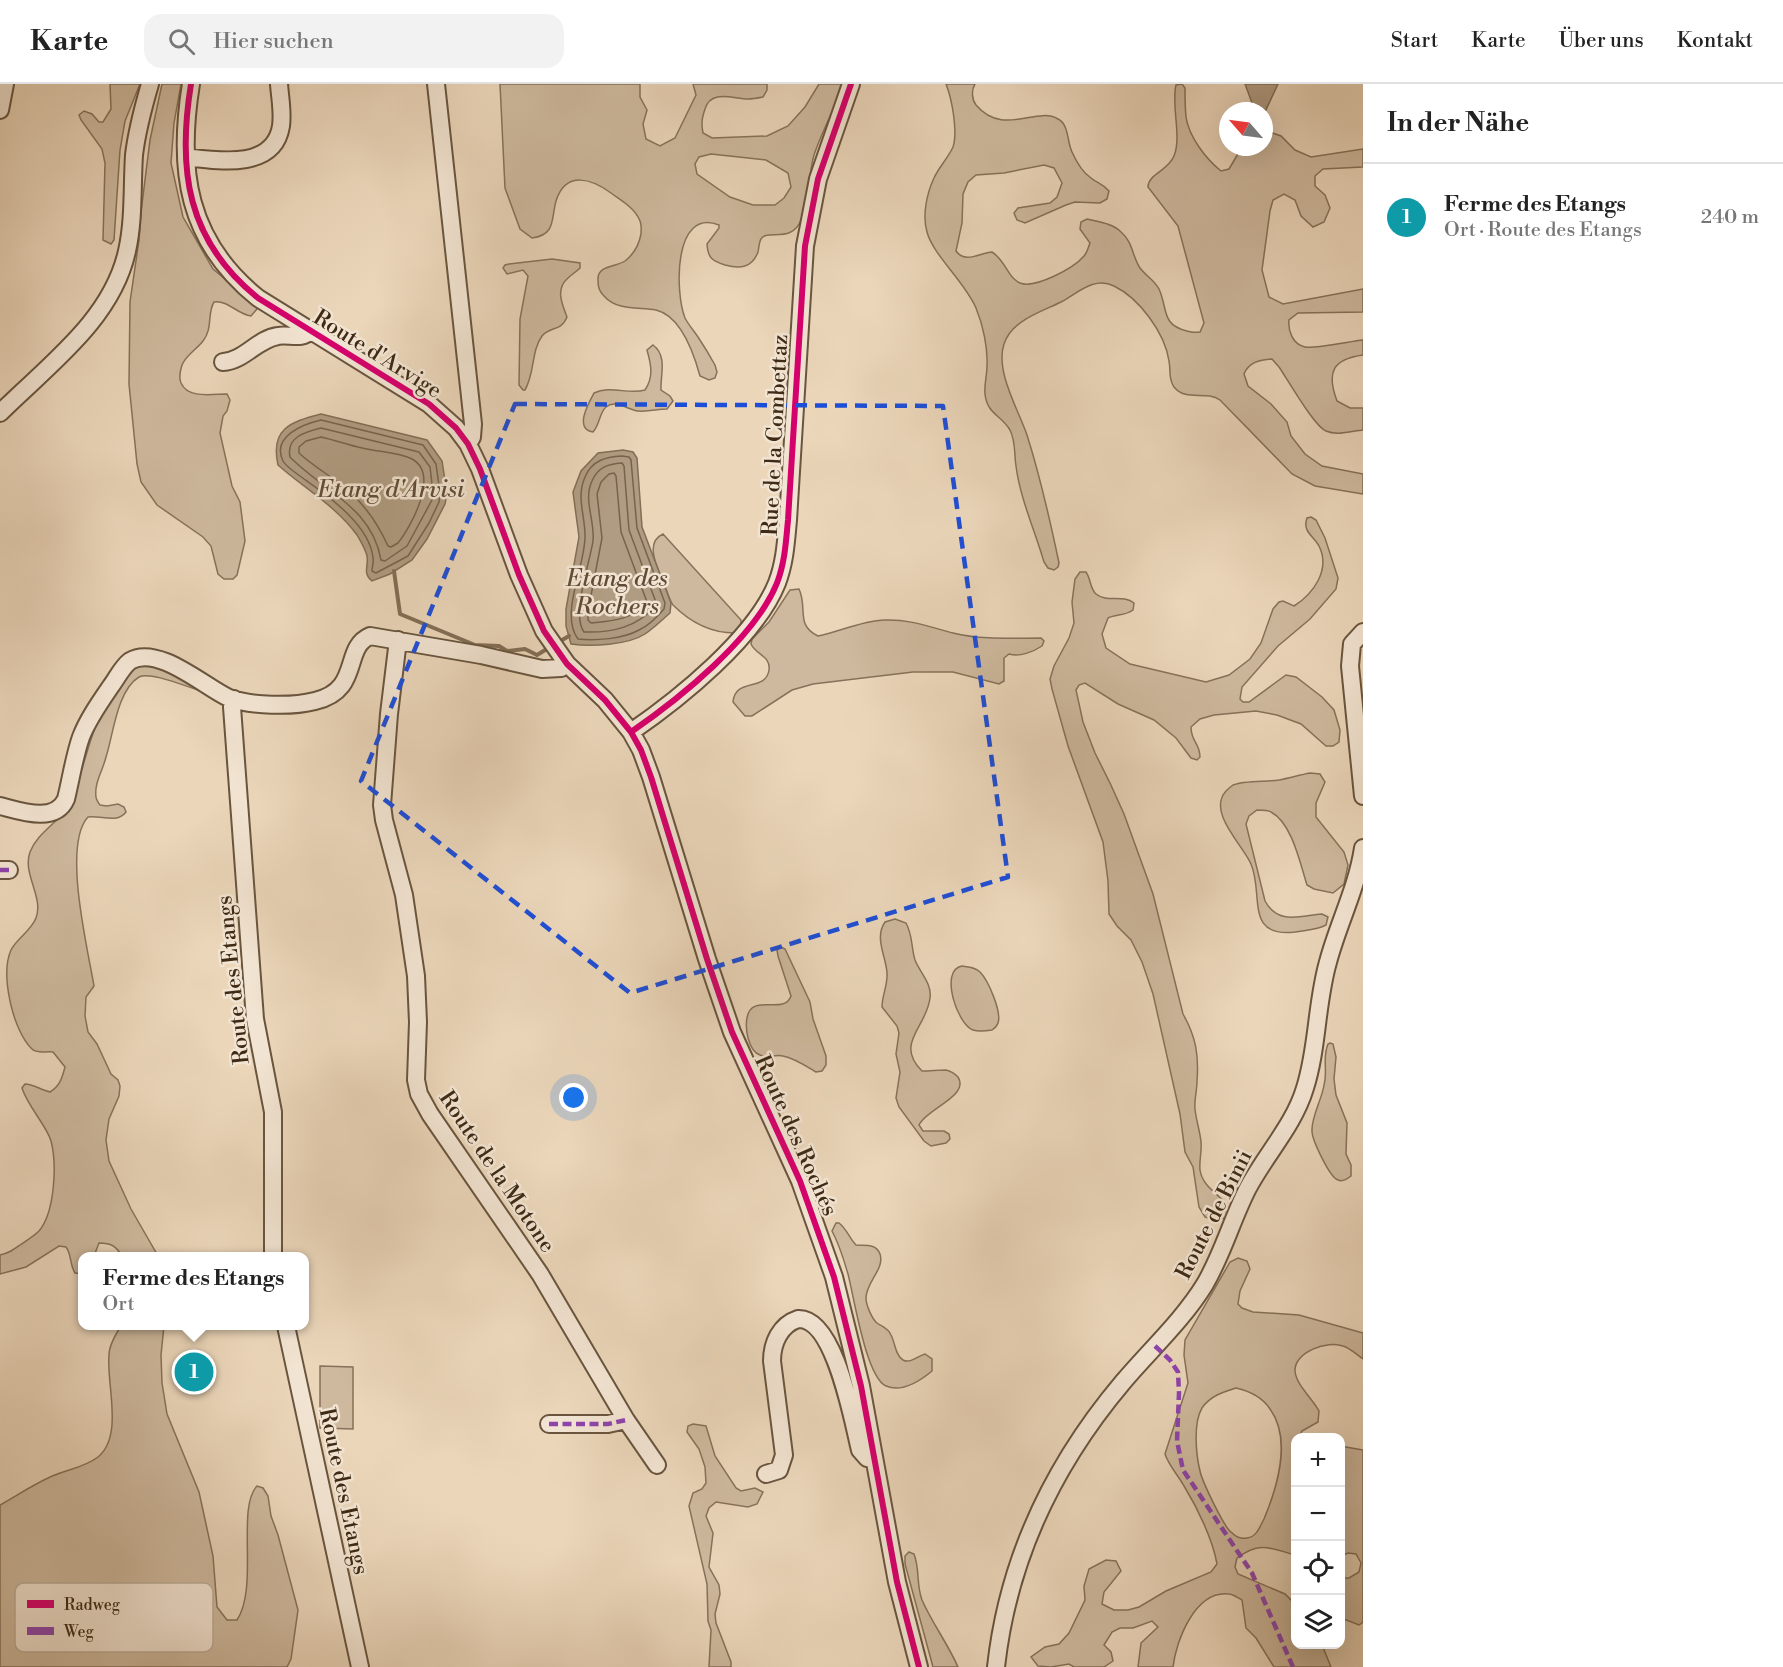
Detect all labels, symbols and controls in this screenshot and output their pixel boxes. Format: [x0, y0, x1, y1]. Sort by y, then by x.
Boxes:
search box [144, 14, 564, 68]
text: Karte [30, 24, 108, 59]
icon: search [165, 25, 198, 58]
text: Hier suchen [213, 28, 334, 55]
text: Start [1391, 28, 1438, 54]
text: Karte [1471, 28, 1526, 54]
text: Über uns [1559, 28, 1644, 54]
text: Kontakt [1677, 28, 1753, 54]
north arrow [1219, 102, 1273, 156]
text: In der Nähe [1387, 107, 1529, 139]
text: Ferme des Etangs [1444, 191, 1626, 218]
text: 1 [1402, 205, 1411, 230]
text: 240 m [1701, 205, 1759, 230]
text: Ort · Route des Etangs [1444, 218, 1642, 243]
street label: Route d'Arvige [308, 304, 446, 405]
street label: Rue de la Combettaz [757, 334, 794, 537]
water label: Etang d'Arvisi [317, 475, 465, 505]
water label: Etang des Rochers [565, 564, 668, 622]
street label: Route des Etangs [211, 894, 256, 1066]
street label: Route des Rochés [748, 1051, 843, 1220]
your location [559, 1083, 588, 1112]
street label: Route de la Motone [433, 1086, 561, 1258]
street label: Route de Binii [1170, 1145, 1259, 1284]
popup [78, 1252, 309, 1330]
text: Ferme des Etangs [103, 1265, 284, 1292]
text: Ort [103, 1292, 134, 1317]
pin: 1 [174, 1350, 214, 1394]
street label: Route des Etangs [313, 1406, 374, 1577]
map controls [1291, 1433, 1345, 1649]
button: + [1291, 1433, 1345, 1487]
button: − [1291, 1487, 1345, 1541]
button: locate [1291, 1541, 1345, 1595]
legend [15, 1583, 213, 1652]
text: Radweg [64, 1595, 121, 1615]
button: layers [1291, 1595, 1345, 1649]
text: Weg [63, 1622, 95, 1642]

